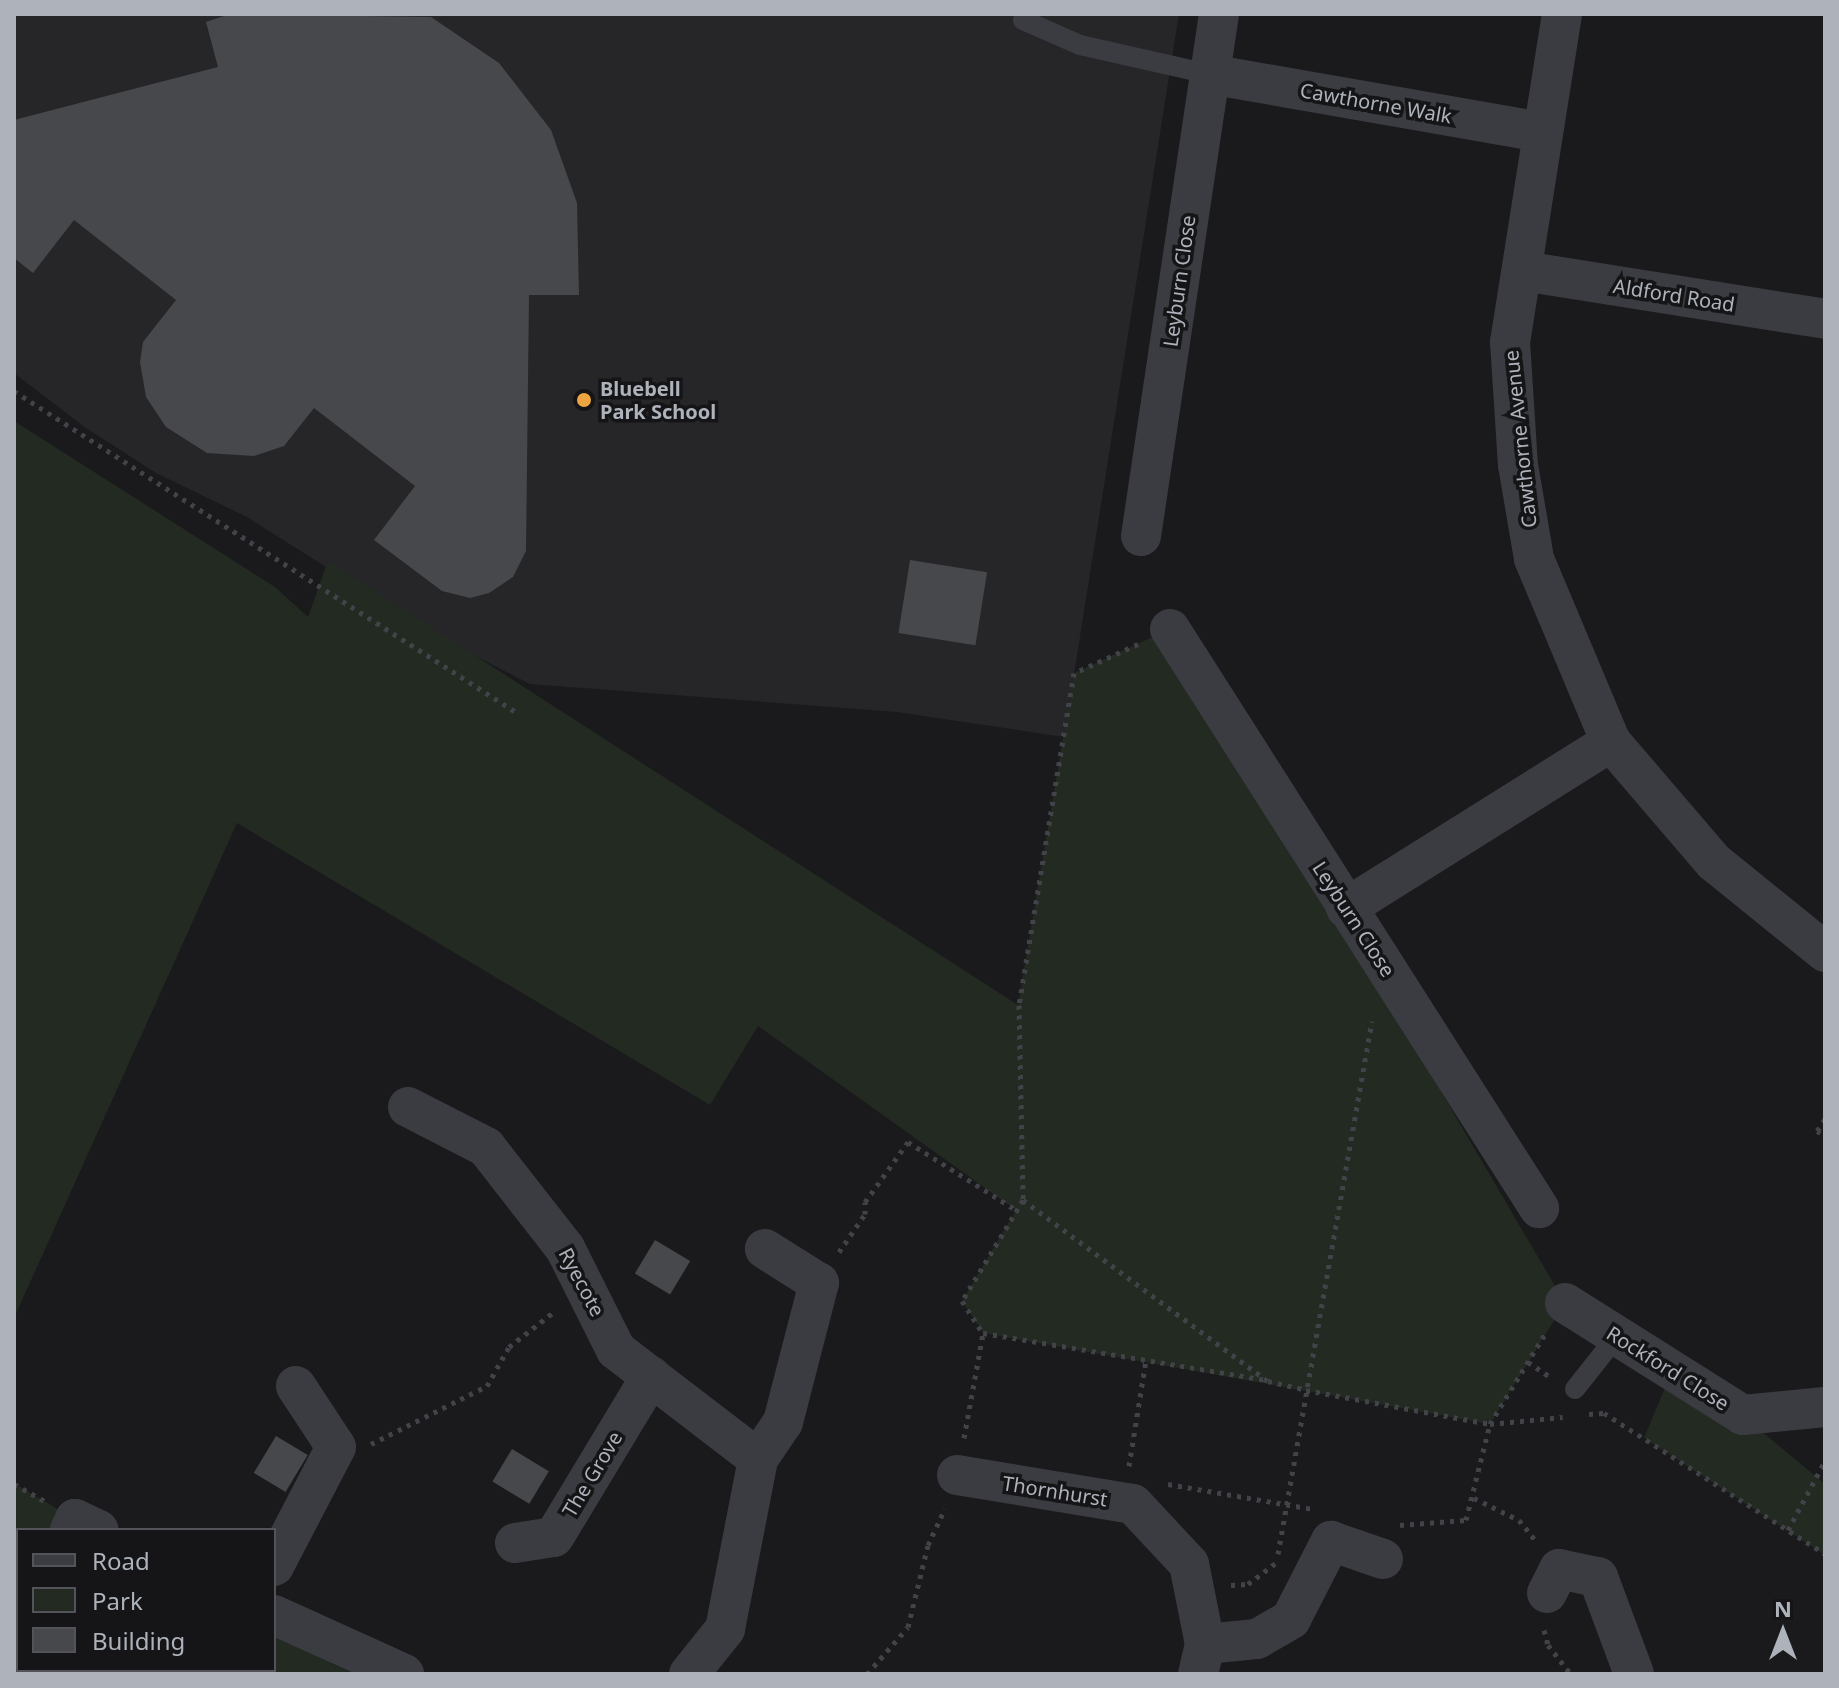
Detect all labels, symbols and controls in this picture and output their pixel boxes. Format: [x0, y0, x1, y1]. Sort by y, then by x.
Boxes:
street label: Cawthorne Walk [1298, 78, 1454, 128]
street label: Leyburn Close [1158, 214, 1200, 348]
street label: Aldford Road [1612, 274, 1736, 316]
street label: Cawthorne Avenue [1499, 349, 1541, 529]
place label: Bluebell Park School [600, 376, 716, 423]
marker: Bluebell Park School [575, 391, 593, 409]
street label: Leyburn Close [1308, 857, 1400, 981]
street label: Ryecote [554, 1244, 610, 1320]
street label: Rockford Close [1602, 1321, 1734, 1415]
street label: The Grove [557, 1427, 627, 1521]
street label: Thornhurst [1001, 1471, 1109, 1511]
legend [16, 1528, 276, 1672]
text: Road [92, 1544, 150, 1577]
text: Park [92, 1584, 143, 1617]
north arrow [1743, 1592, 1823, 1672]
text: N [1774, 1593, 1792, 1623]
text: Building [92, 1624, 185, 1657]

